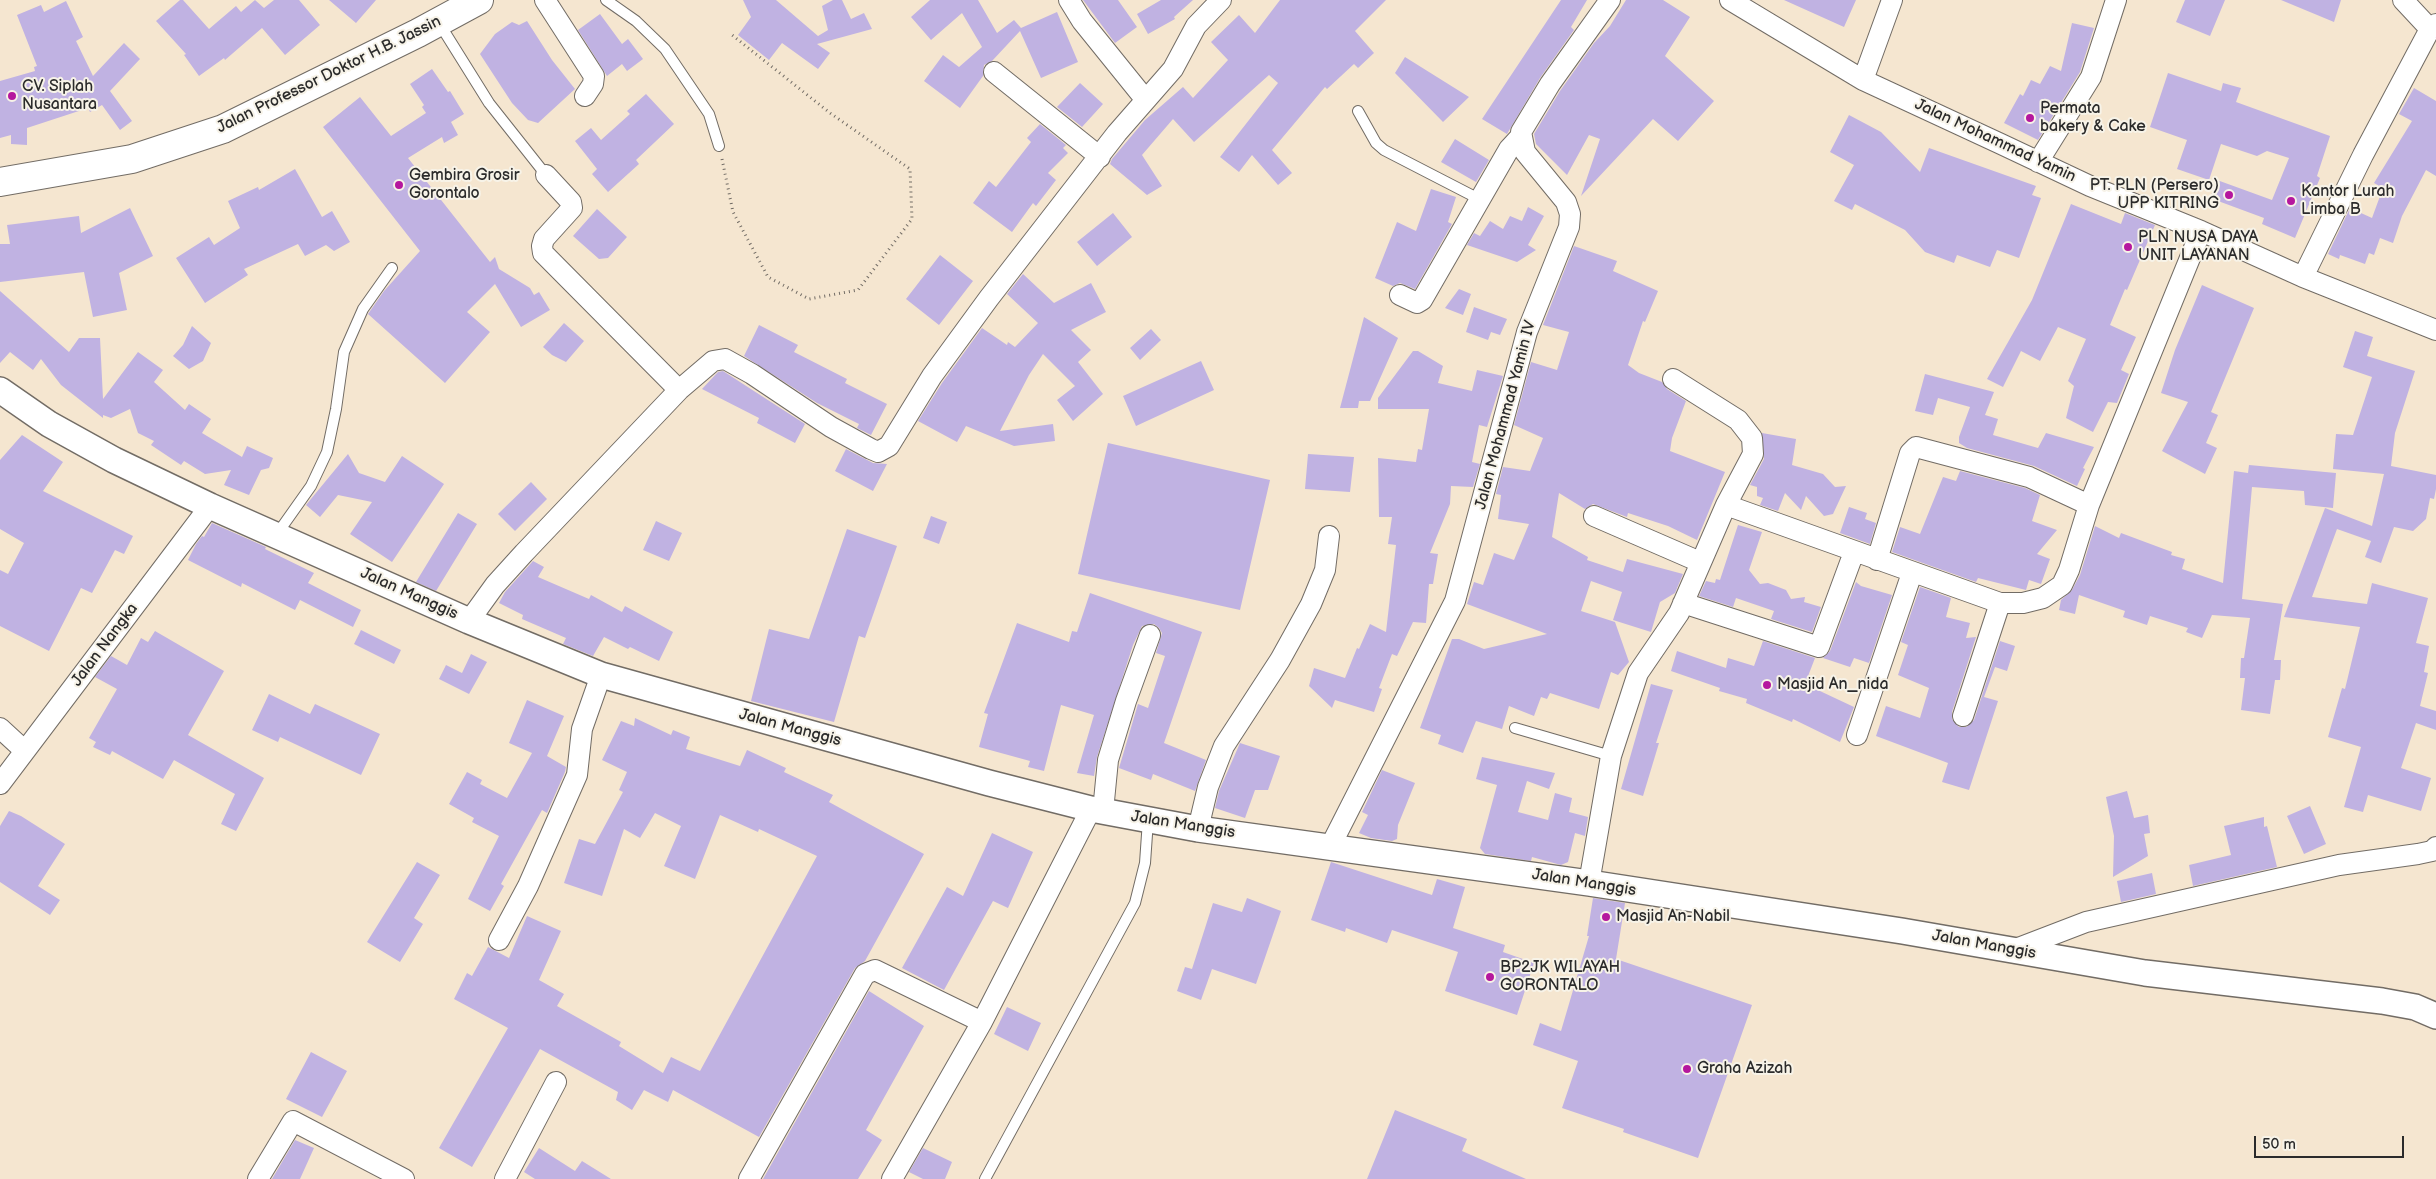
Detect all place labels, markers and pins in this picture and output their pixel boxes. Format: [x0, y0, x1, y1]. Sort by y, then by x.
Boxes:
place label: CV. Siplah Nusantara [22, 77, 97, 115]
marker: CV. Siplah Nusantara [6, 90, 18, 102]
place label: Permata bakery & Cake [2040, 99, 2146, 137]
marker: Permata bakery & Cake [2024, 112, 2036, 124]
place label: Gembira Grosir Gorontalo [409, 166, 519, 204]
place label: PT. PLN (Persero) UPP KITRING [2090, 176, 2219, 214]
marker: Gembira Grosir Gorontalo [393, 179, 405, 191]
place label: Kantor Lurah Limba B [2301, 182, 2394, 220]
marker: PT. PLN (Persero) UPP KITRING [2223, 189, 2235, 201]
marker: Kantor Lurah Limba B [2285, 195, 2297, 207]
place label: PLN NUSA DAYA UNIT LAYANAN [2138, 228, 2258, 266]
marker: PLN NUSA DAYA UNIT LAYANAN [2122, 241, 2134, 253]
place label: Masjid An_nida [1777, 675, 1889, 695]
marker: Masjid An_nida [1761, 679, 1773, 691]
place label: Masjid An-Nabil [1616, 907, 1730, 927]
marker: Masjid An-Nabil [1600, 911, 1612, 923]
place label: BP2JK WILAYAH GORONTALO [1500, 958, 1620, 996]
marker: BP2JK WILAYAH GORONTALO [1484, 971, 1496, 983]
place label: Graha Azizah [1697, 1059, 1792, 1079]
marker: Graha Azizah [1681, 1063, 1693, 1075]

